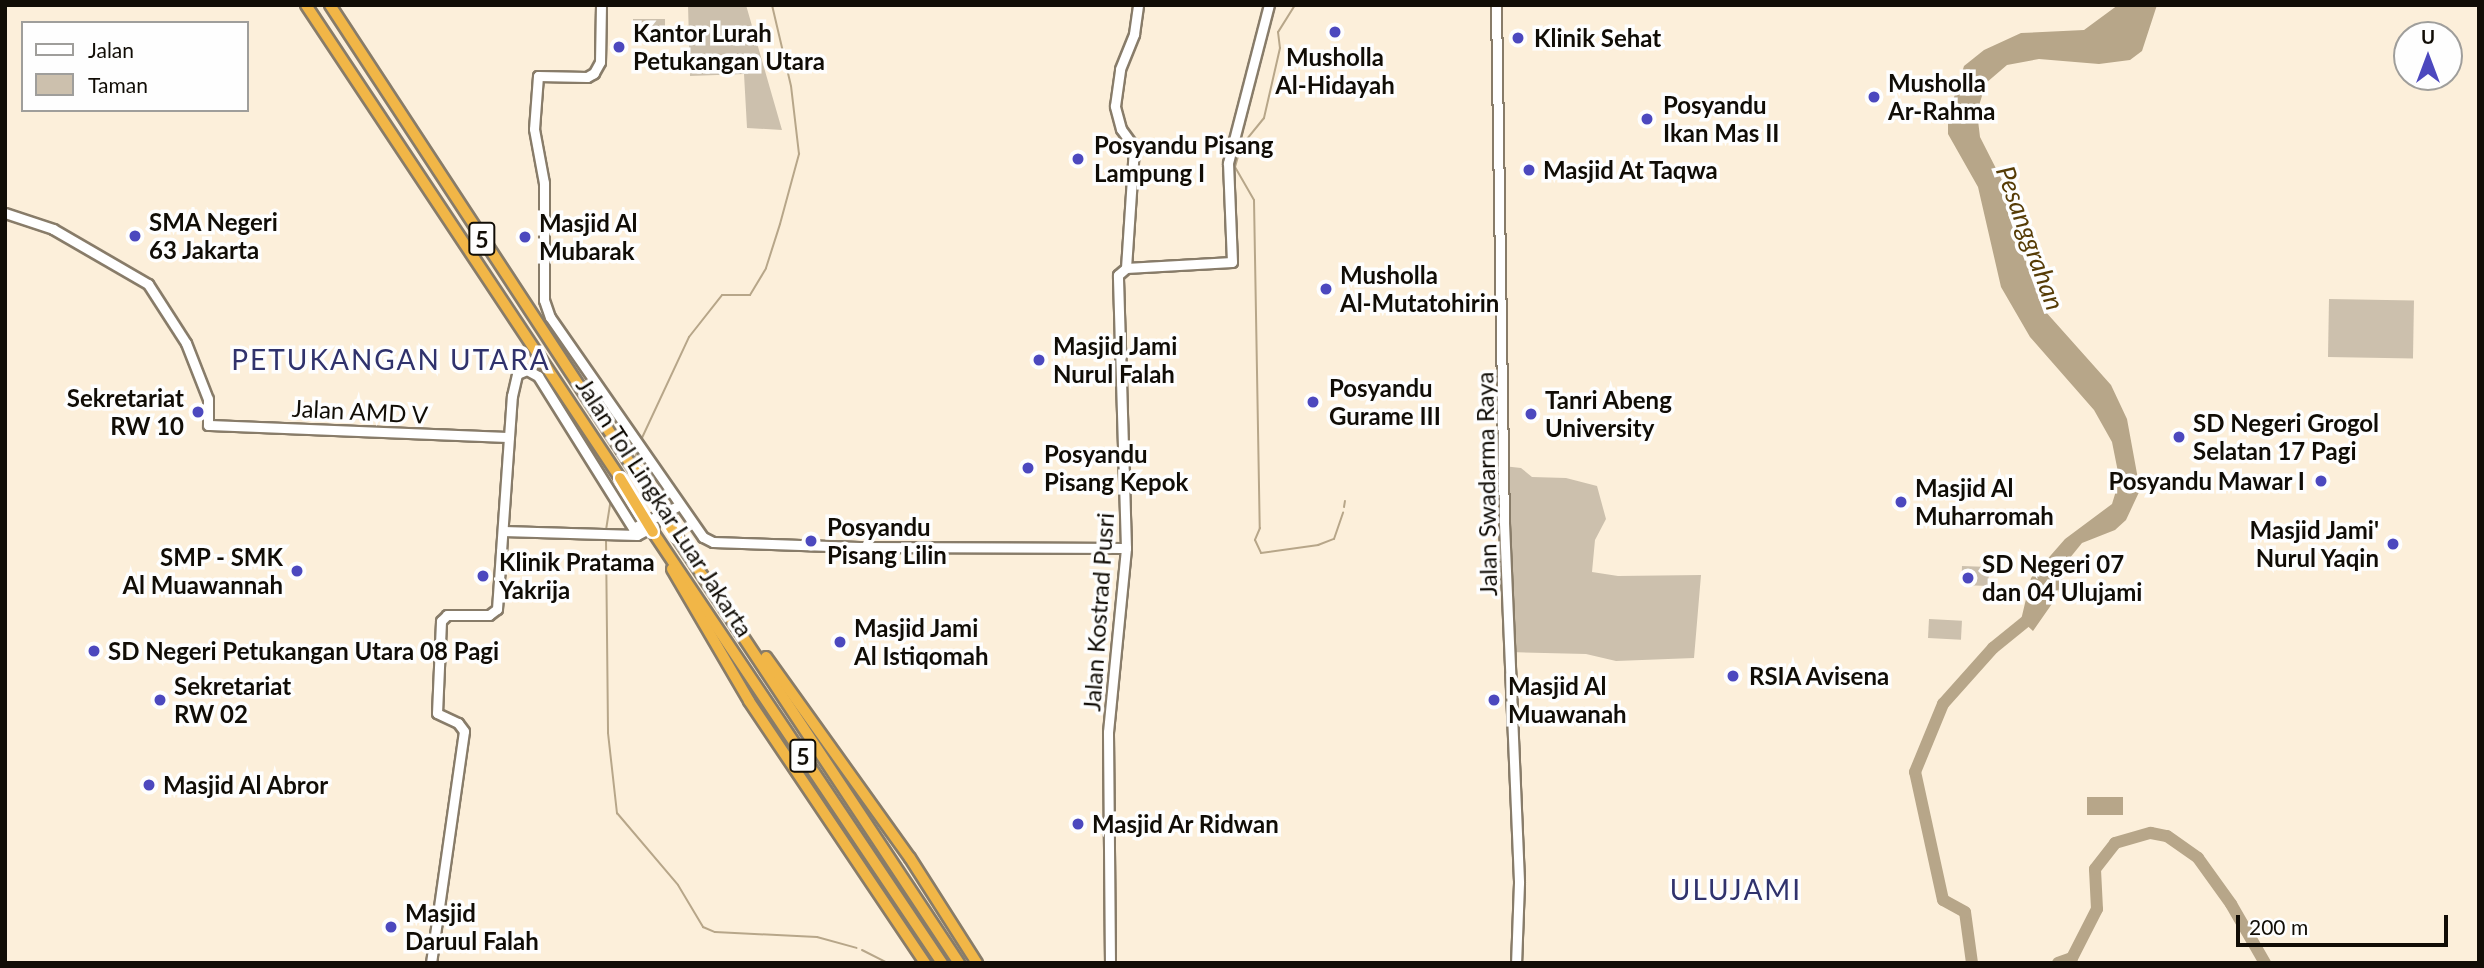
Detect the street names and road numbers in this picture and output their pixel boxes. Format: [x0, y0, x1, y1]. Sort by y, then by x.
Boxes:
road number: 5 [468, 220, 496, 258]
street label: Jalan Tol Lingkar Luar Jakarta [570, 371, 760, 643]
street label: Jalan Swadarma Raya [1470, 372, 1502, 596]
street label: Jalan AMD V [290, 393, 430, 429]
street label: Jalan Kostrad Pusri [1077, 512, 1119, 712]
road number: 5 [789, 736, 817, 776]

